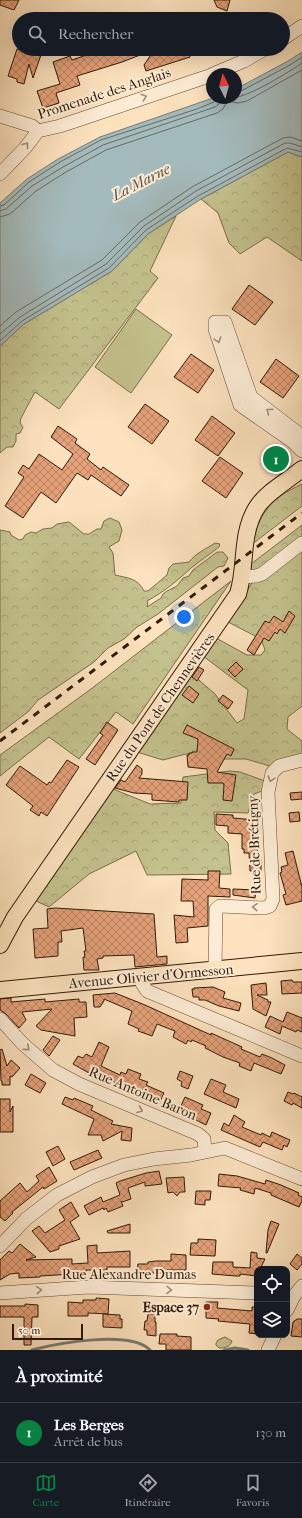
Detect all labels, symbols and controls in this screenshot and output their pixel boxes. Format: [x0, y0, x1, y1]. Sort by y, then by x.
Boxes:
search box [12, 12, 290, 56]
icon: search [26, 23, 48, 45]
text: Rechercher [58, 25, 133, 43]
street label: Promenade des Anglais [35, 64, 173, 123]
north arrow [206, 68, 242, 104]
one-way arrow [140, 93, 147, 102]
one-way arrow [22, 143, 29, 150]
water label: La Marne [108, 159, 174, 205]
one-way arrow [213, 336, 222, 343]
one-way arrow [266, 408, 273, 415]
pin: 1 [263, 444, 289, 474]
your location [174, 607, 194, 627]
street label: Rue du Pont de Chennevières [102, 630, 218, 785]
one-way arrow [267, 775, 276, 782]
street label: Rue de Brétigny [244, 795, 265, 895]
one-way arrow [252, 903, 258, 912]
street label: Avenue Olivier d'Ormesson [67, 961, 234, 992]
one-way arrow [22, 1043, 29, 1050]
street label: Rue Antoine Baron [86, 1063, 199, 1124]
one-way arrow [136, 1105, 143, 1113]
street label: Rue Alexandre Dumas [62, 1266, 196, 1283]
map controls [254, 1266, 290, 1338]
button: locate [254, 1266, 290, 1302]
one-way arrow [166, 1285, 172, 1294]
one-way arrow [36, 1286, 42, 1295]
place label: Espace 37 [143, 1299, 199, 1316]
marker: Espace 37 [202, 1302, 212, 1312]
button: layers [254, 1302, 290, 1338]
scale bar [12, 1322, 83, 1341]
text: 50 m [18, 1324, 40, 1337]
text: À proximité [16, 1366, 103, 1386]
text: Les Berges [54, 1416, 124, 1434]
text: 1 [27, 1425, 31, 1440]
text: 130 m [255, 1425, 286, 1440]
text: Arrêt de bus [54, 1434, 122, 1449]
tab: Carte [33, 1472, 59, 1509]
tab: Itinéraire [124, 1472, 171, 1509]
tab: Favoris [236, 1472, 269, 1509]

